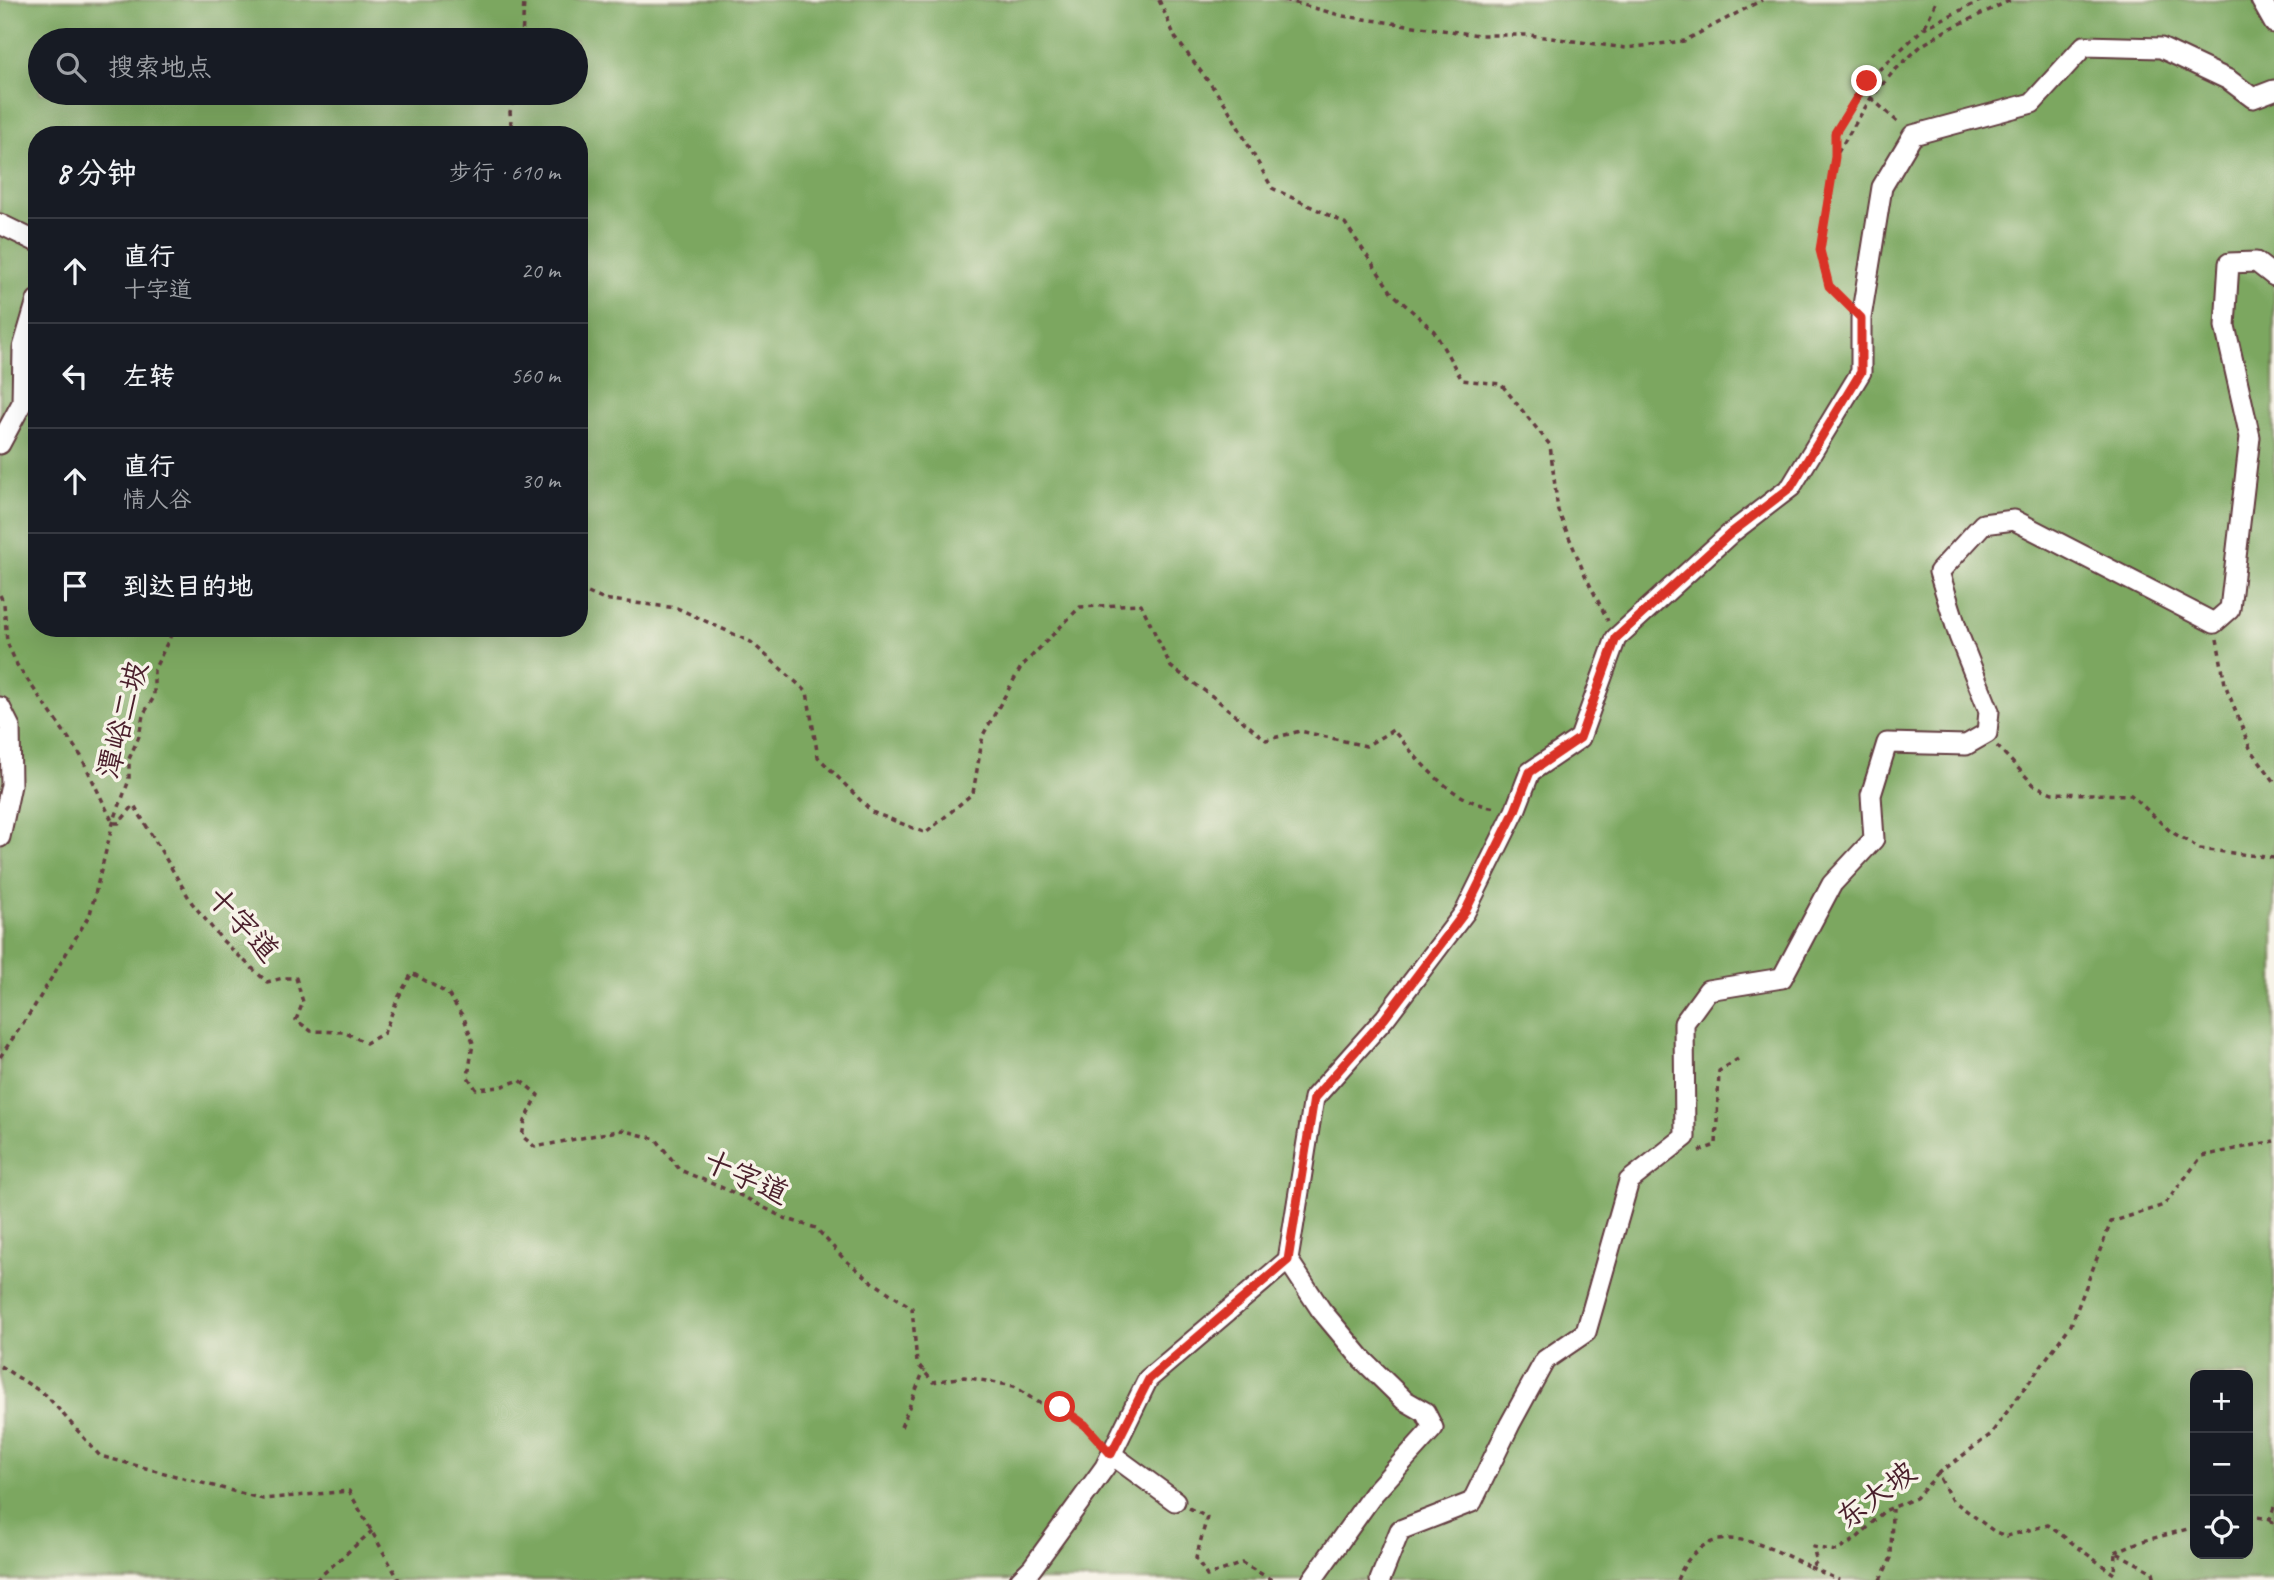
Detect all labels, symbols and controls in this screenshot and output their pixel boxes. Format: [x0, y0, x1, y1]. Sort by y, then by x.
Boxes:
search box [28, 28, 588, 105]
icon: search [52, 48, 90, 86]
text: 搜索地点 [108, 51, 212, 84]
route end [1851, 65, 1882, 96]
text: 8 分钟 [56, 154, 137, 192]
text: 步行 · 610 m [449, 158, 560, 187]
text: 直行 [123, 240, 175, 273]
icon: ahead [56, 252, 94, 290]
text: 20 m [521, 256, 560, 285]
text: 十字道 [123, 275, 192, 304]
icon: left [56, 357, 94, 395]
text: 左转 [123, 360, 175, 393]
text: 560 m [511, 361, 560, 390]
text: 直行 [123, 450, 175, 483]
icon: ahead [56, 462, 94, 500]
text: 30 m [521, 466, 560, 495]
text: 情人谷 [123, 485, 192, 514]
icon: arrive [56, 567, 94, 605]
text: 到达目的地 [123, 570, 253, 603]
street label: 潭峪二坡 [88, 657, 156, 783]
street label: 十字道 [198, 878, 288, 970]
street label: 十字道 [697, 1141, 795, 1213]
map controls [2190, 1370, 2253, 1559]
button: + [2190, 1370, 2253, 1433]
route start [1044, 1391, 1075, 1422]
button: − [2190, 1433, 2253, 1496]
street label: 东大坡 [1829, 1453, 1923, 1537]
button: locate [2190, 1496, 2253, 1559]

